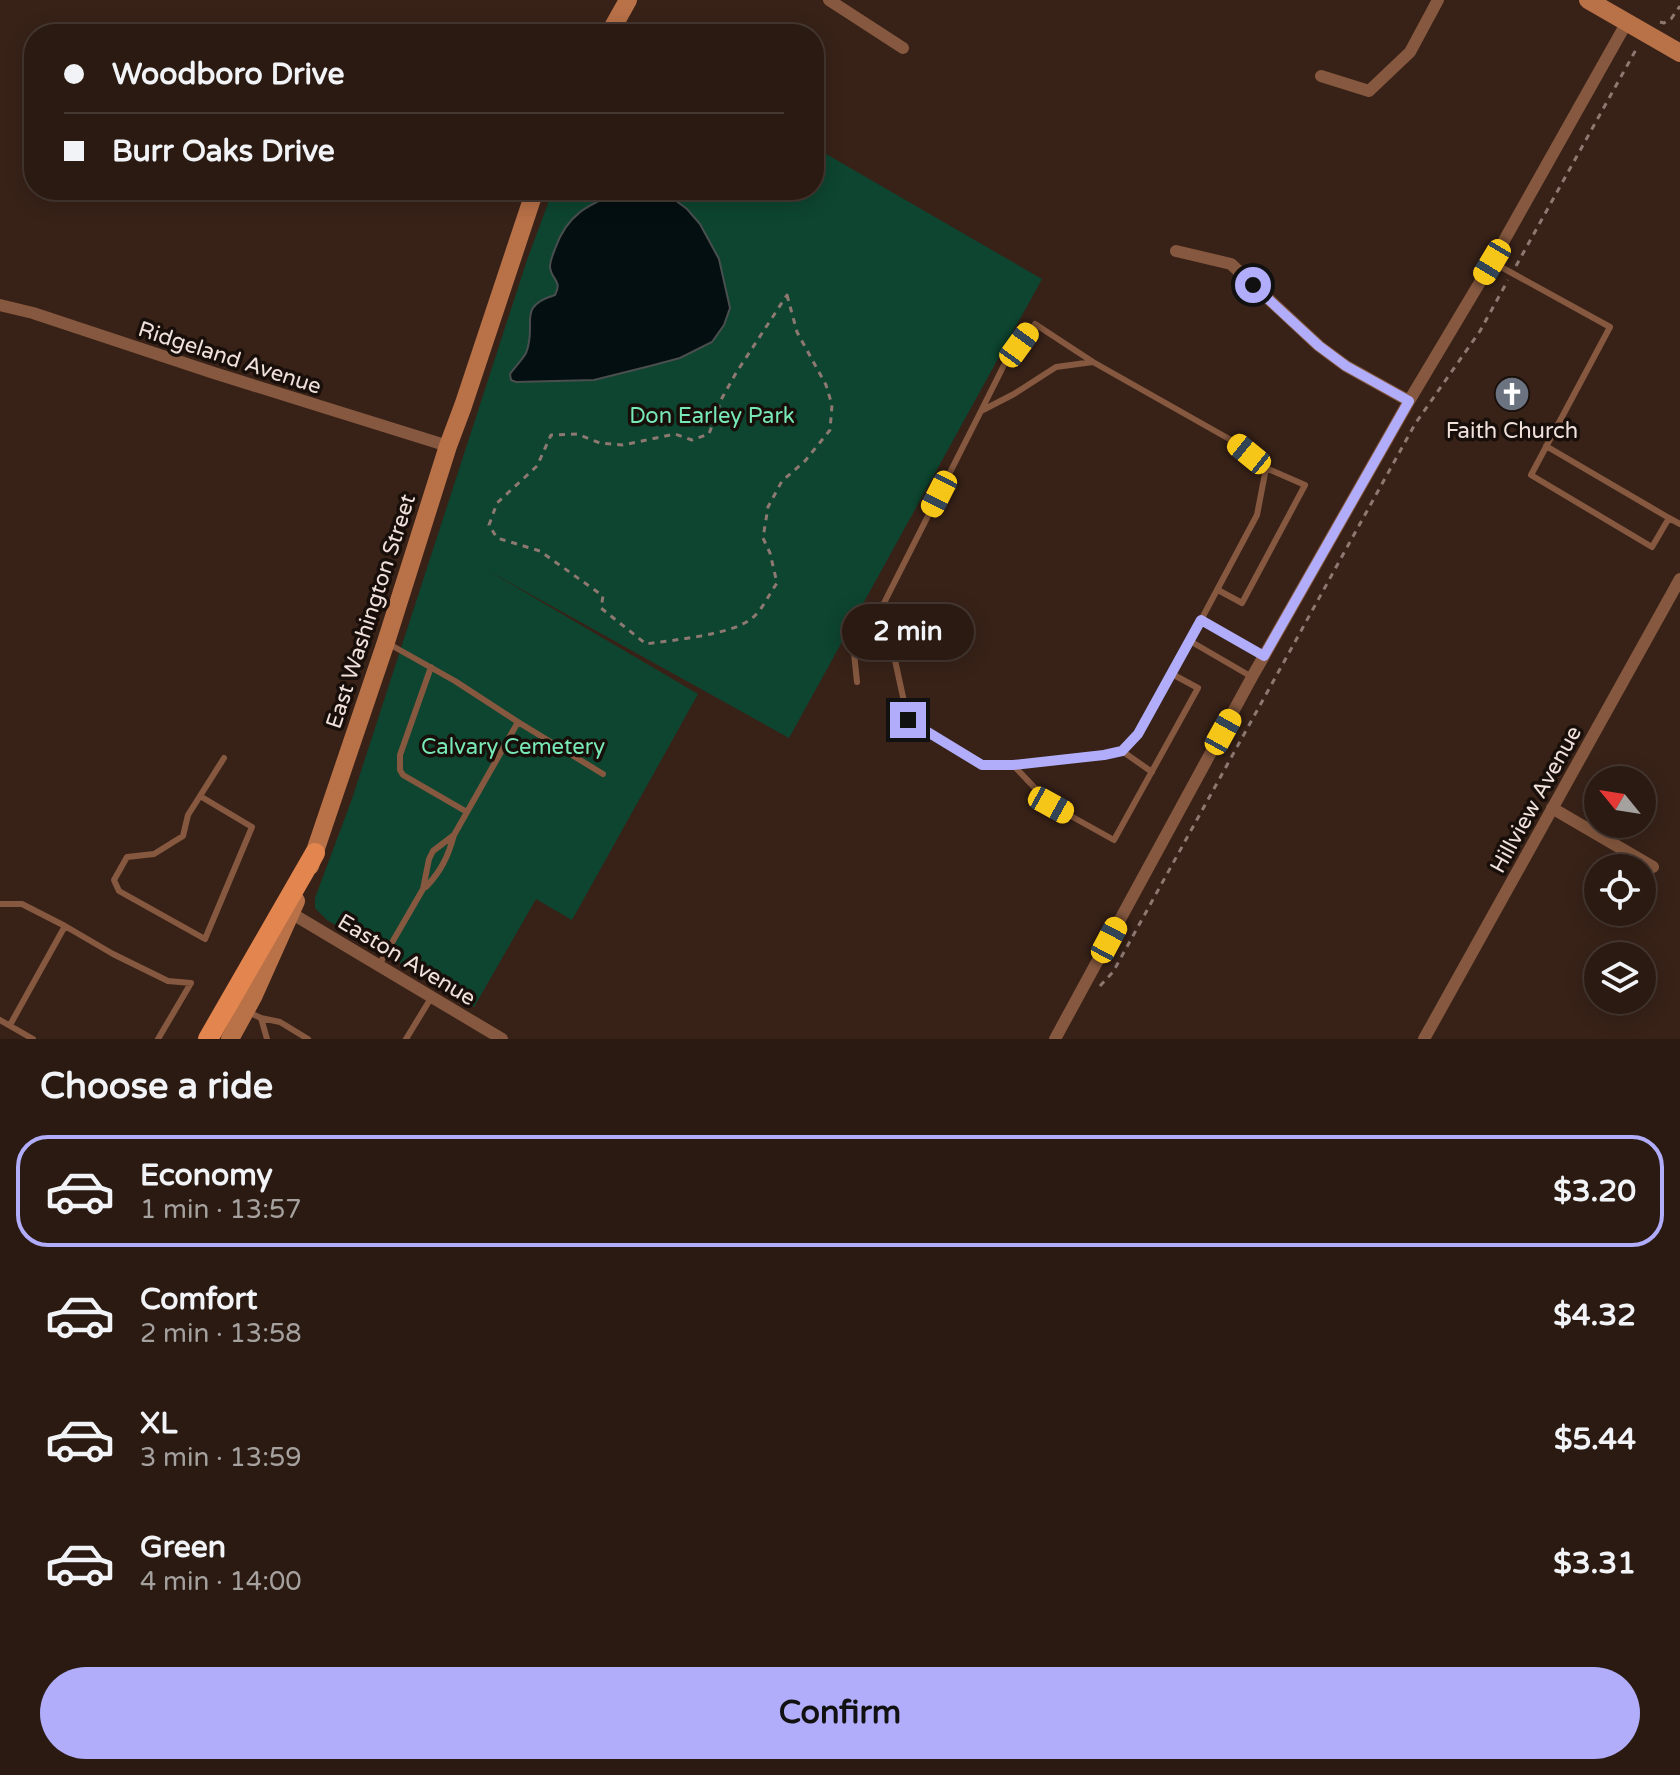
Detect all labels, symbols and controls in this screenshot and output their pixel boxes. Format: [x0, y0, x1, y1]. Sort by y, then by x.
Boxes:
text: Woodboro Drive [112, 56, 345, 93]
text: Burr Oaks Drive [112, 133, 335, 170]
car [1469, 235, 1515, 289]
route start [1235, 267, 1271, 303]
street label: Ridgeland Avenue [135, 316, 325, 400]
car [995, 319, 1043, 371]
church icon: Faith Church [1493, 375, 1531, 413]
park label: Don Earley Park [629, 403, 795, 429]
place label: Faith Church [1446, 418, 1578, 444]
car [1223, 430, 1275, 478]
car [917, 467, 961, 521]
street label: East Washington Street [321, 491, 421, 732]
callout: 2 min [842, 604, 974, 660]
text: 2 min [873, 616, 943, 647]
route end [890, 702, 926, 738]
car [1201, 705, 1245, 759]
street label: Hillview Avenue [1485, 721, 1587, 878]
park label: Calvary Cemetery [421, 734, 605, 760]
north arrow [1584, 766, 1656, 838]
map controls [1584, 766, 1656, 1014]
car [1024, 783, 1078, 827]
button: locate [1584, 854, 1656, 926]
street label: Easton Avenue [333, 908, 480, 1011]
car [1087, 913, 1131, 967]
button: layers [1584, 942, 1656, 1014]
text: Choose a ride [40, 1065, 273, 1108]
icon: car [44, 1155, 116, 1227]
text: Economy [140, 1157, 273, 1194]
text: $3.20 [1553, 1173, 1636, 1210]
text: 1 min · 13:57 [140, 1194, 302, 1225]
icon: car [44, 1279, 116, 1351]
text: Comfort [140, 1281, 258, 1318]
text: $4.32 [1553, 1297, 1636, 1334]
text: 2 min · 13:58 [140, 1318, 302, 1349]
icon: car [44, 1403, 116, 1475]
text: XL [140, 1405, 177, 1442]
text: $5.44 [1554, 1421, 1636, 1458]
text: 3 min · 13:59 [140, 1442, 302, 1473]
icon: car [44, 1527, 116, 1599]
text: Green [140, 1529, 226, 1566]
text: $3.31 [1553, 1545, 1636, 1582]
text: 4 min · 14:00 [140, 1566, 302, 1597]
button: Confirm [40, 1667, 1640, 1759]

